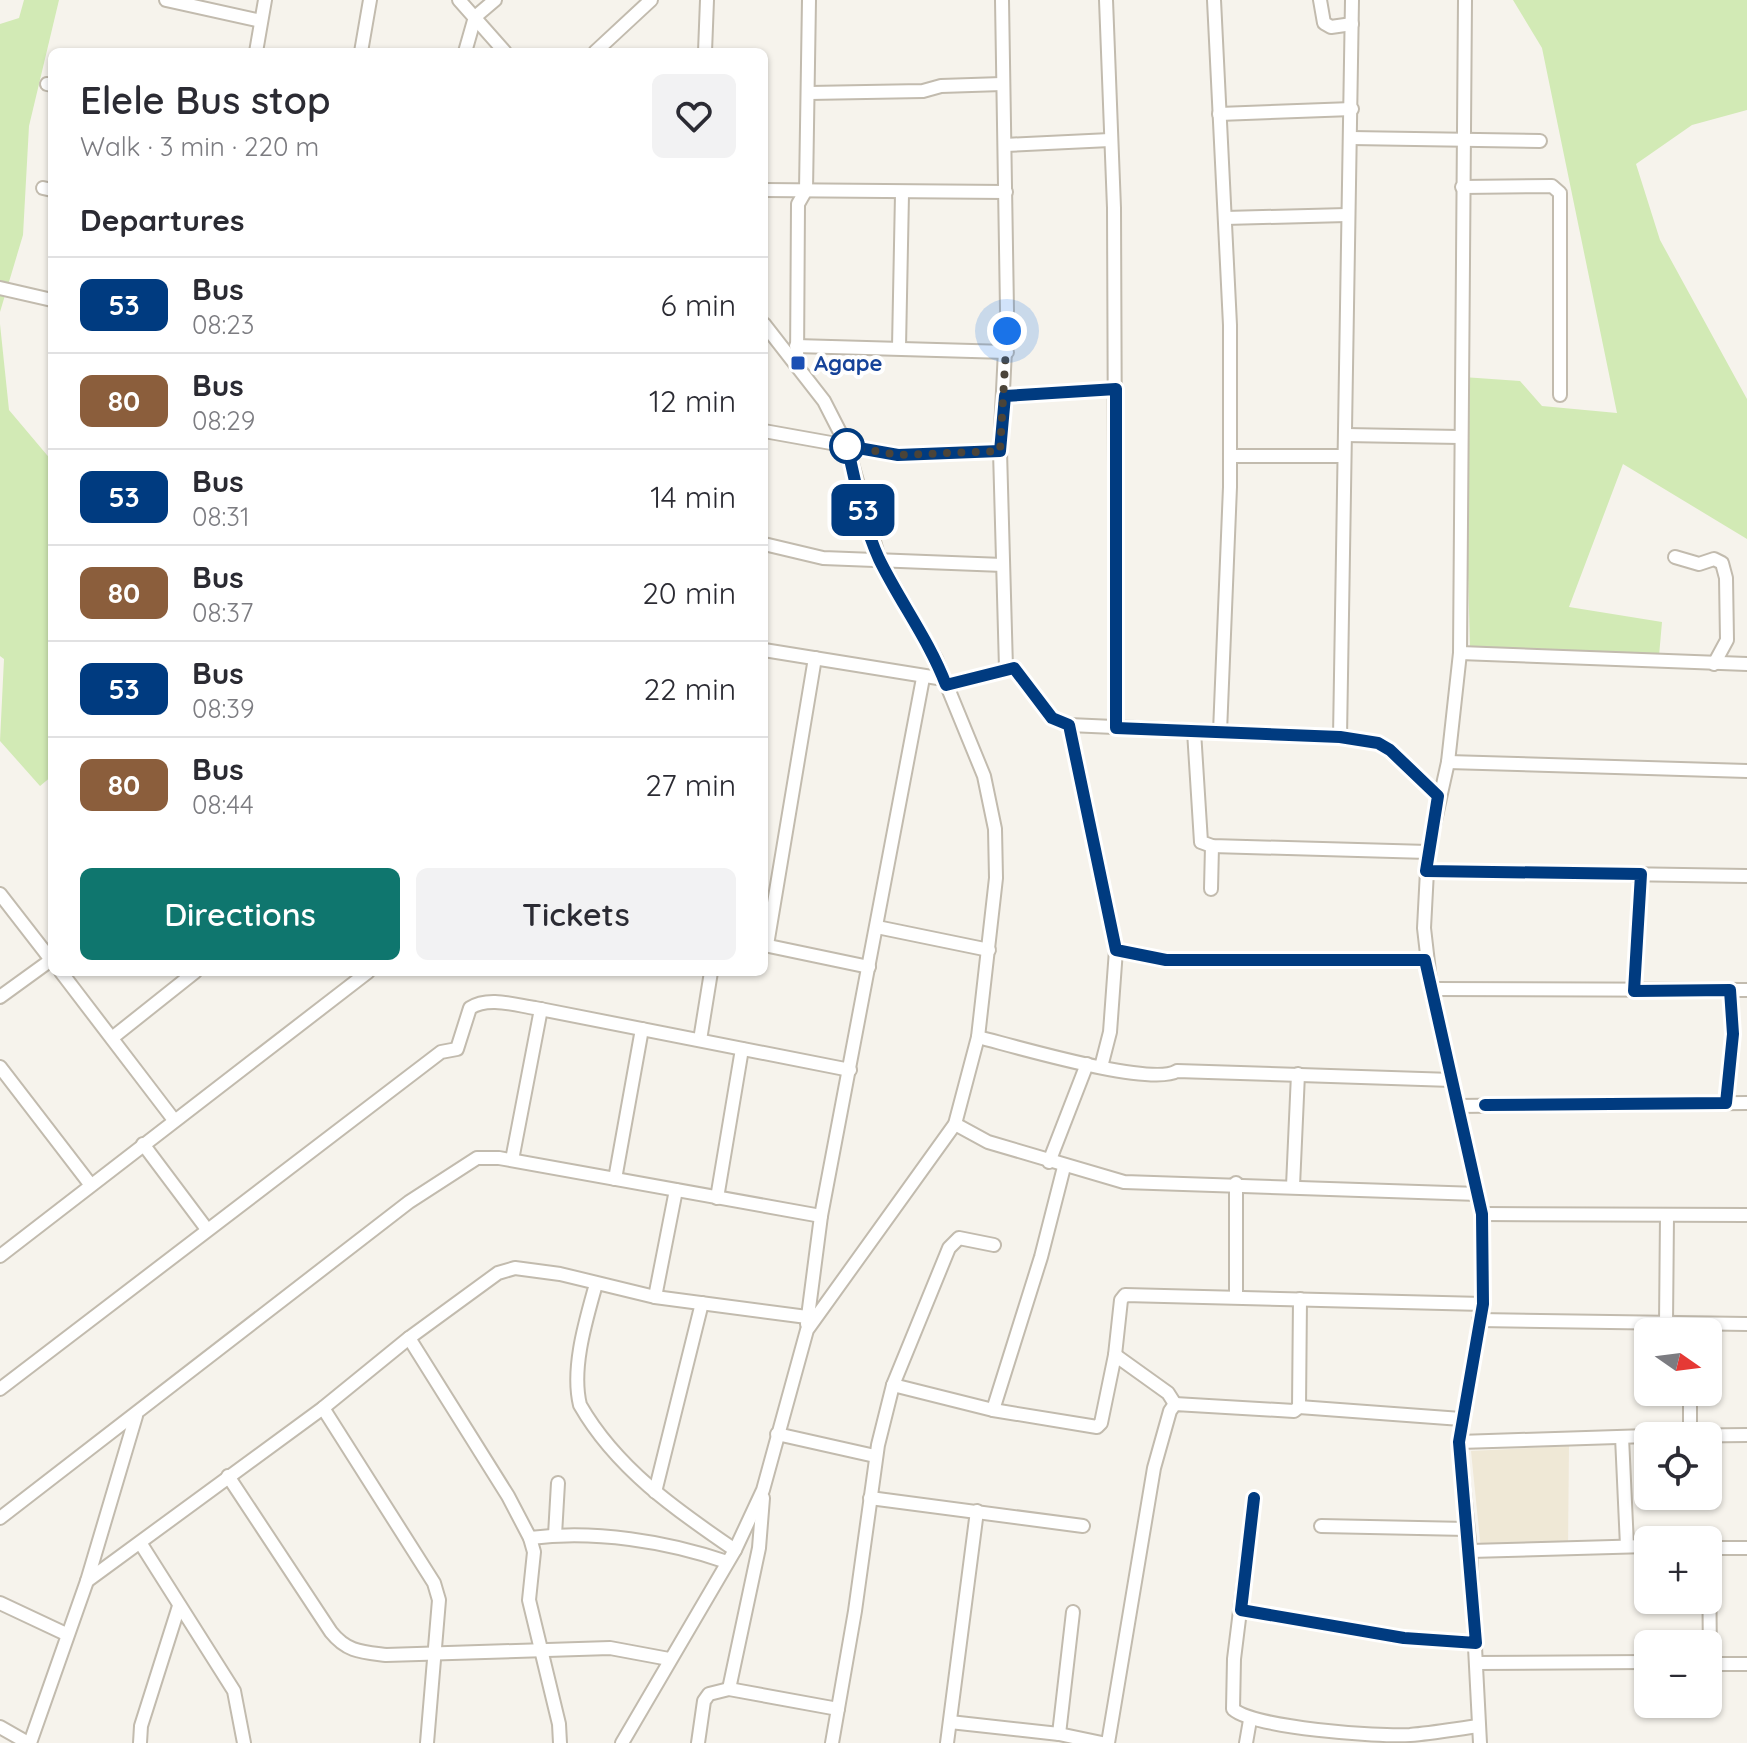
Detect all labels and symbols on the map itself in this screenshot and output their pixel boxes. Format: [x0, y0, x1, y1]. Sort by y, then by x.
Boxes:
your location [987, 311, 1027, 351]
place label: Agape [814, 349, 883, 377]
marker: Agape [789, 354, 807, 372]
unlabelled marker [830, 429, 864, 463]
line badge: 53 [827, 484, 899, 536]
north arrow [1634, 1318, 1722, 1406]

